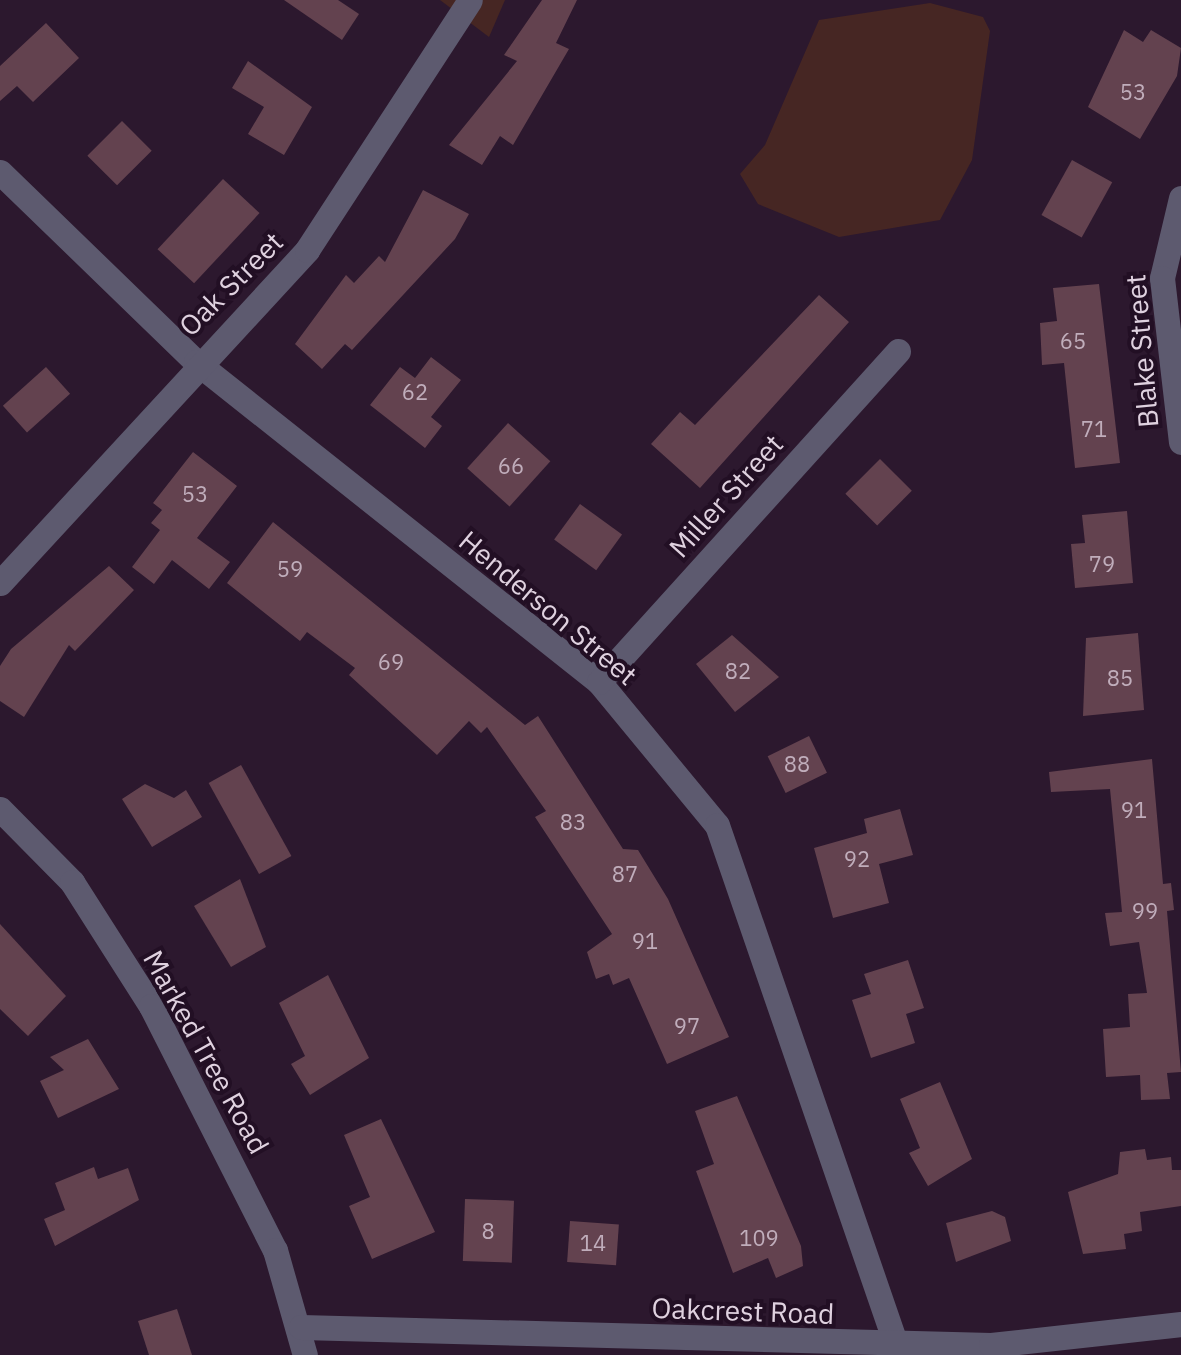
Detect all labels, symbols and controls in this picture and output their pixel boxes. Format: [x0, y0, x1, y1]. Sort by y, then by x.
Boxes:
house number: 53 [1120, 79, 1146, 105]
street label: Oak Street [172, 225, 290, 343]
street label: Blake Street [1119, 273, 1165, 429]
house number: 65 [1060, 328, 1086, 354]
house number: 62 [402, 379, 428, 405]
house number: 71 [1081, 416, 1107, 442]
street label: Miller Street [662, 428, 790, 564]
house number: 66 [498, 453, 524, 479]
house number: 53 [182, 481, 208, 507]
street label: Henderson Street [452, 524, 644, 692]
house number: 79 [1089, 551, 1115, 577]
house number: 59 [277, 556, 303, 582]
house number: 69 [378, 649, 404, 675]
house number: 82 [725, 658, 751, 684]
house number: 85 [1107, 665, 1133, 691]
house number: 88 [784, 751, 810, 777]
house number: 91 [1121, 797, 1147, 823]
house number: 83 [560, 809, 586, 835]
house number: 92 [844, 846, 870, 872]
house number: 87 [612, 861, 638, 887]
house number: 99 [1132, 898, 1158, 924]
house number: 91 [632, 928, 658, 954]
street label: Marked Tree Road [136, 945, 276, 1159]
house number: 97 [674, 1013, 700, 1039]
house number: 8 [481, 1218, 495, 1244]
house number: 109 [739, 1225, 779, 1251]
house number: 14 [580, 1230, 606, 1256]
street label: Oakcrest Road [651, 1291, 835, 1331]

